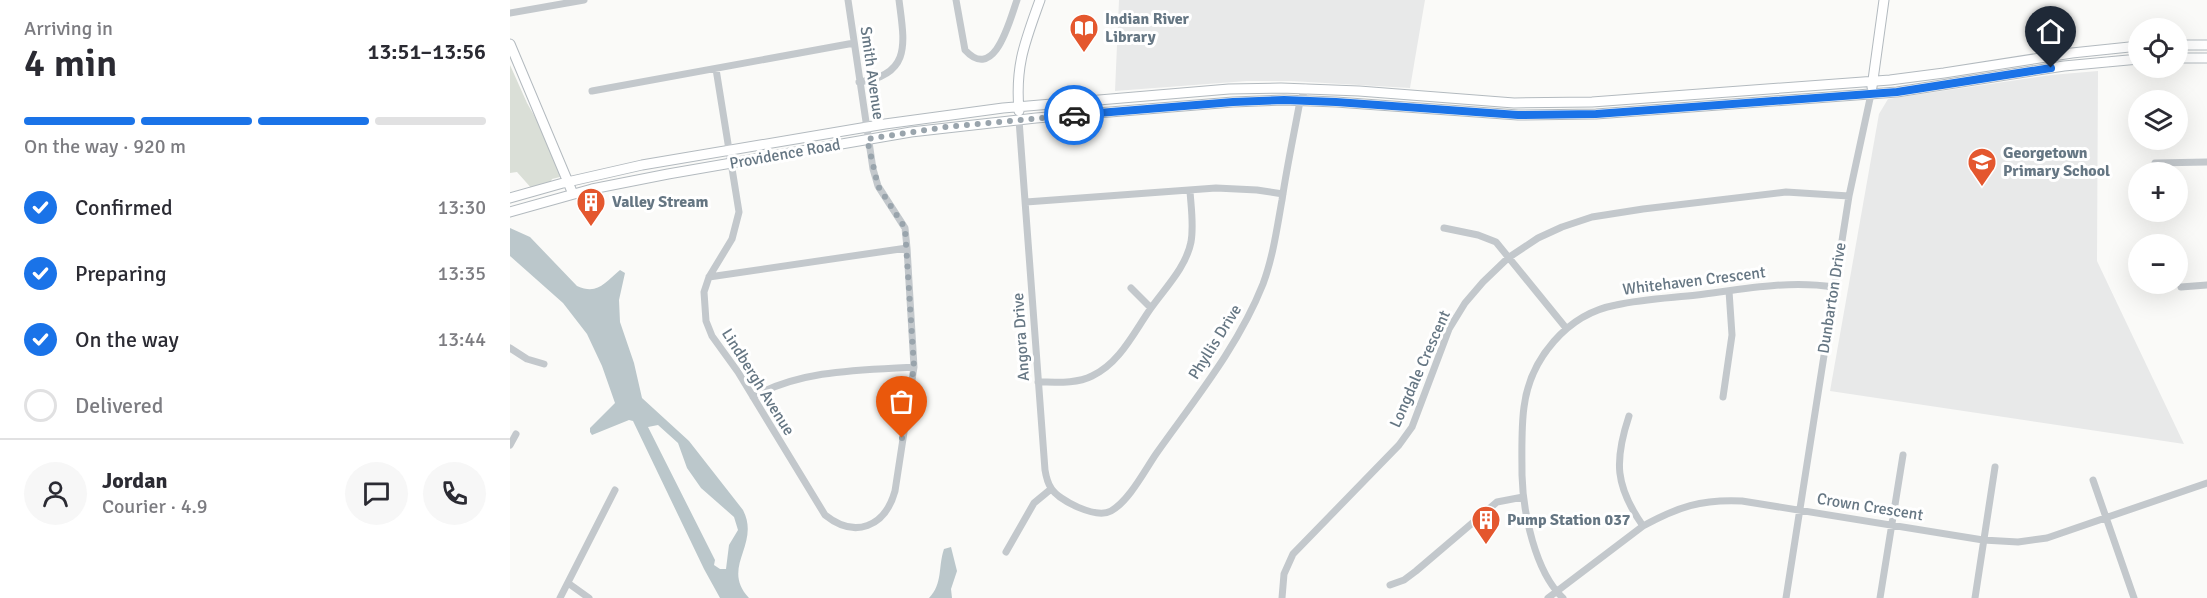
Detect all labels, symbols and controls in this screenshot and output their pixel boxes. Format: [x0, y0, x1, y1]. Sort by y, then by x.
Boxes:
pin [2025, 6, 2076, 68]
place label: Indian River Library [1105, 9, 1190, 47]
library icon: Indian River Library [1068, 12, 1100, 54]
icon: home [2034, 15, 2067, 48]
text: Arriving in [24, 16, 113, 41]
map controls [2128, 18, 2188, 294]
button: locate [2128, 18, 2188, 78]
street label: Smith Avenue [856, 25, 888, 121]
text: 13:51–13:56 [368, 38, 486, 65]
text: 4 min [24, 39, 117, 87]
courier [1044, 85, 1104, 145]
button: layers [2128, 90, 2188, 150]
icon: car [1058, 99, 1091, 132]
text: On the way · 920 m [24, 134, 186, 159]
street label: Providence Road [728, 134, 842, 174]
place label: Georgetown Primary School [2003, 143, 2110, 181]
school or university icon: Georgetown Primary School [1966, 146, 1998, 188]
button: + [2128, 162, 2188, 222]
building icon: Valley Stream [575, 186, 607, 228]
icon: check [24, 191, 57, 224]
place label: Valley Stream [612, 192, 709, 212]
text: Confirmed [75, 194, 173, 221]
text: 13:30 [437, 195, 486, 220]
button: − [2128, 234, 2188, 294]
street label: Dunbarton Drive [1813, 241, 1851, 355]
icon: check [24, 257, 57, 290]
text: Preparing [75, 260, 167, 287]
text: 13:35 [437, 261, 486, 286]
street label: Whitehaven Crescent [1621, 262, 1767, 300]
street label: Angora Drive [1008, 292, 1034, 382]
street label: Phyllis Drive [1184, 301, 1246, 383]
street label: Longdale Crescent [1385, 307, 1455, 431]
icon: check [24, 323, 57, 356]
street label: Lindbergh Avenue [717, 325, 799, 439]
text: On the way [75, 326, 179, 353]
text: 13:44 [437, 327, 486, 352]
pin [876, 376, 927, 438]
icon: bag [885, 385, 918, 418]
text: Delivered [75, 392, 163, 419]
button: person [24, 462, 87, 525]
button: chat [345, 462, 408, 525]
button: phone [423, 462, 486, 525]
text: Jordan [102, 467, 168, 494]
street label: Crown Crescent [1815, 489, 1925, 525]
text: Courier · 4.9 [102, 494, 208, 519]
building icon: Pump Station 037 [1470, 504, 1502, 546]
place label: Pump Station 037 [1507, 510, 1631, 530]

